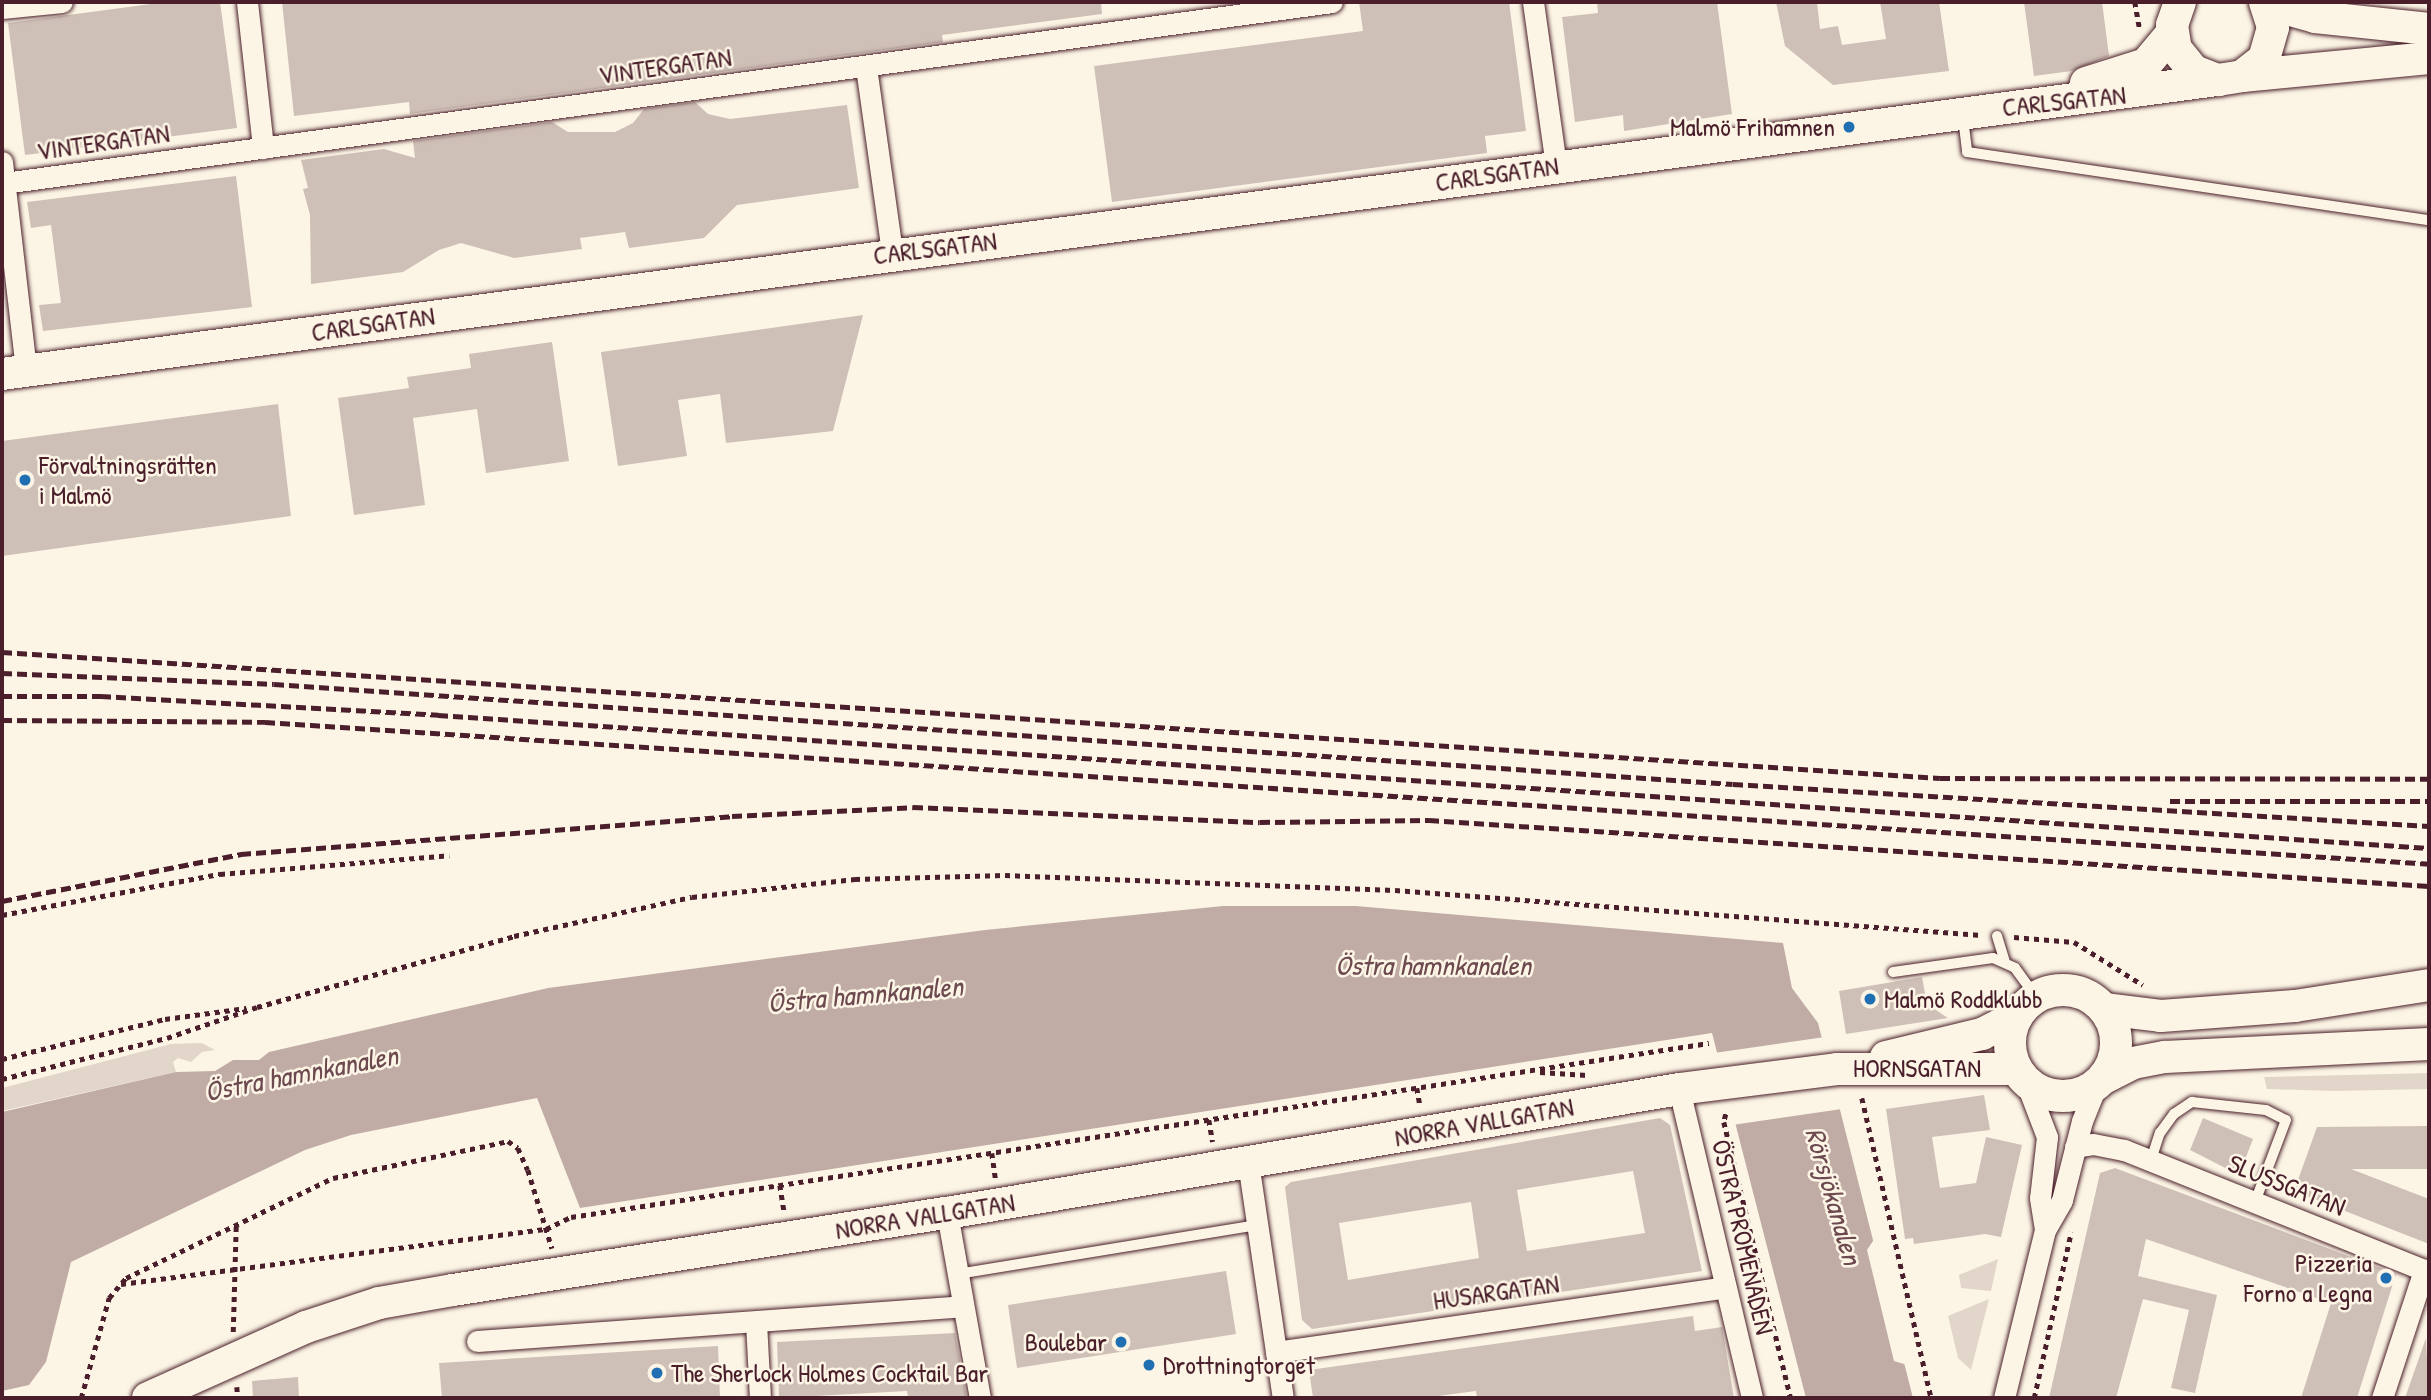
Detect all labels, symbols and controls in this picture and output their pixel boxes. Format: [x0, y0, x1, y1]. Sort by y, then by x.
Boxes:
street label: VINTERGATAN [597, 41, 733, 91]
street label: CARLSGATAN [2001, 79, 2127, 123]
place label: Malmö Frihamnen [1670, 111, 1835, 143]
street label: VINTERGATAN [35, 117, 171, 167]
marker: Malmö Frihamnen [1841, 119, 1857, 135]
street label: CARLSGATAN [1433, 150, 1561, 198]
street label: CARLSGATAN [871, 225, 999, 271]
street label: CARLSGATAN [309, 300, 437, 348]
place label: Förvaltningsrätten i Malmö [39, 449, 217, 510]
marker: Förvaltningsrätten i Malmö [17, 472, 33, 488]
water label: Östra hamnkanalen [1335, 948, 1531, 982]
water label: Östra hamnkanalen [766, 969, 964, 1019]
place label: Malmö Roddklubb [1884, 983, 2043, 1015]
marker: Malmö Roddklubb [1862, 991, 1878, 1007]
water label: Östra hamnkanalen [202, 1038, 400, 1108]
street label: HORNSGATAN [1853, 1052, 1981, 1084]
street label: NORRA VALLGATAN [1392, 1091, 1576, 1153]
water label: Rörsjökanalen [1798, 1124, 1870, 1268]
street label: ÖSTRA PROMENADEN [1705, 1137, 1781, 1337]
street label: SLUSSGATAN [2224, 1147, 2350, 1223]
street label: NORRA VALLGATAN [833, 1186, 1017, 1246]
place label: Pizzeria Forno a Legna [2244, 1247, 2372, 1308]
street label: HUSARGATAN [1431, 1268, 1561, 1316]
marker: Pizzeria Forno a Legna [2378, 1270, 2394, 1286]
place label: Boulebar [1025, 1326, 1107, 1358]
marker: Boulebar [1113, 1334, 1129, 1350]
place label: Drottningtorget [1163, 1349, 1315, 1381]
place label: The Sherlock Holmes Cocktail Bar [671, 1357, 988, 1389]
marker: Drottningtorget [1141, 1357, 1157, 1373]
marker: The Sherlock Holmes Cocktail Bar [649, 1365, 665, 1381]

